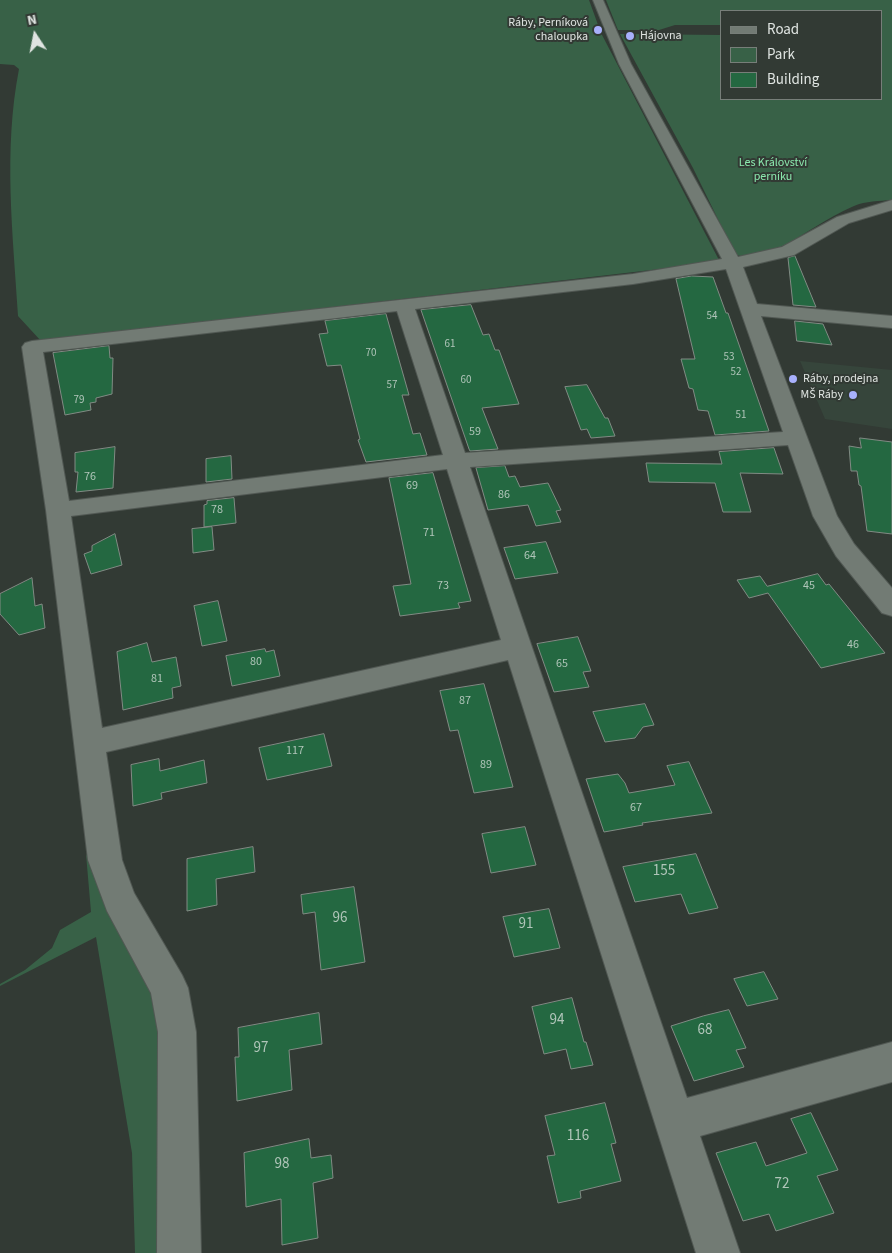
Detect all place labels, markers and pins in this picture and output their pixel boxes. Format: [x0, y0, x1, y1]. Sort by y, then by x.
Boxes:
place label: Ráby, Perníková chaloupka [508, 16, 588, 44]
marker: Ráby, Perníková chaloupka [592, 24, 604, 36]
place label: Hájovna [640, 29, 682, 43]
marker: Hájovna [624, 30, 636, 42]
place label: Ráby, prodejna [803, 372, 878, 386]
marker: Ráby, prodejna [787, 373, 799, 385]
place label: MŠ Ráby [800, 388, 843, 402]
marker: MŠ Ráby [847, 389, 859, 401]

